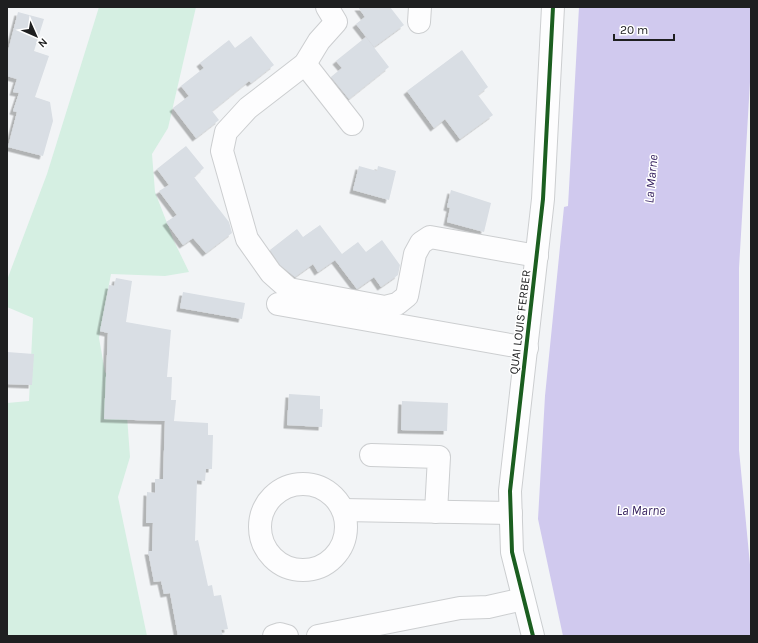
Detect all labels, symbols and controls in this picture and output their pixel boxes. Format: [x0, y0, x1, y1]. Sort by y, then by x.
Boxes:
north arrow [16, 16, 56, 56]
scale bar [614, 16, 674, 42]
text: 20 m [620, 23, 648, 37]
text: N [35, 35, 50, 50]
water label: La Marne [641, 154, 661, 204]
street label: QUAI LOUIS FERBER [507, 269, 533, 375]
water label: La Marne [617, 503, 665, 518]

